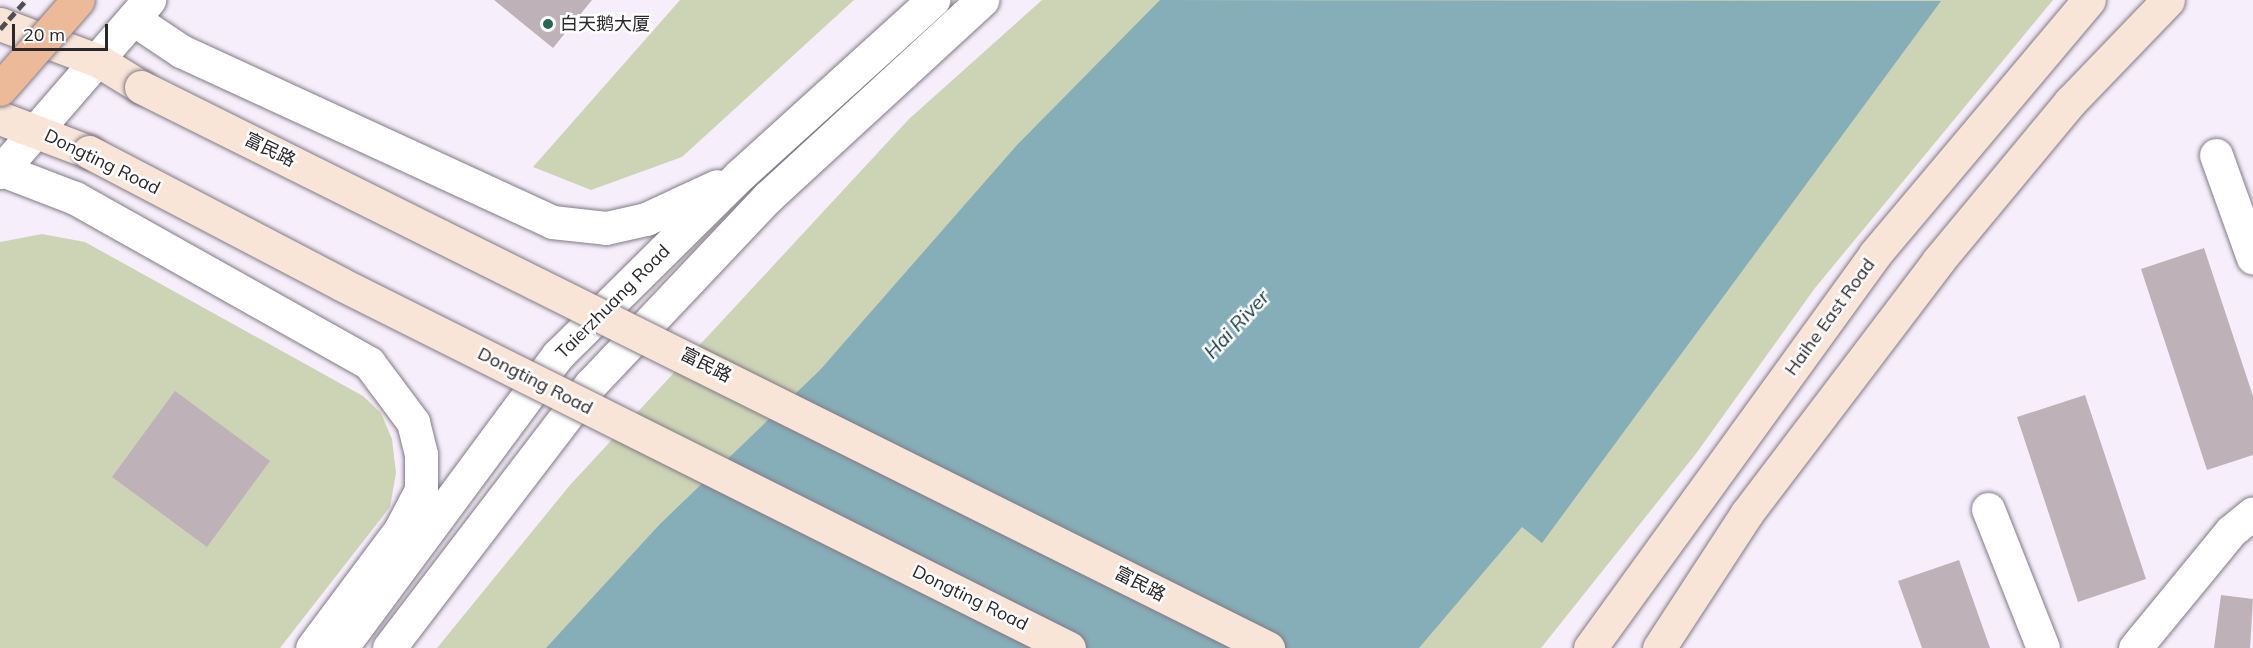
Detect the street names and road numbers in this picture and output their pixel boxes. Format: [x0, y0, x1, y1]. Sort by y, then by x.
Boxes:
street label: Dongting Road [41, 125, 163, 199]
street label: 富民路 [241, 128, 299, 172]
street label: Taierzhuang Road [552, 241, 674, 363]
street label: Haihe East Road [1780, 254, 1880, 380]
street label: Dongting Road [474, 343, 596, 419]
street label: 富民路 [677, 343, 735, 387]
street label: Dongting Road [909, 561, 1031, 635]
street label: 富民路 [1111, 562, 1169, 606]

